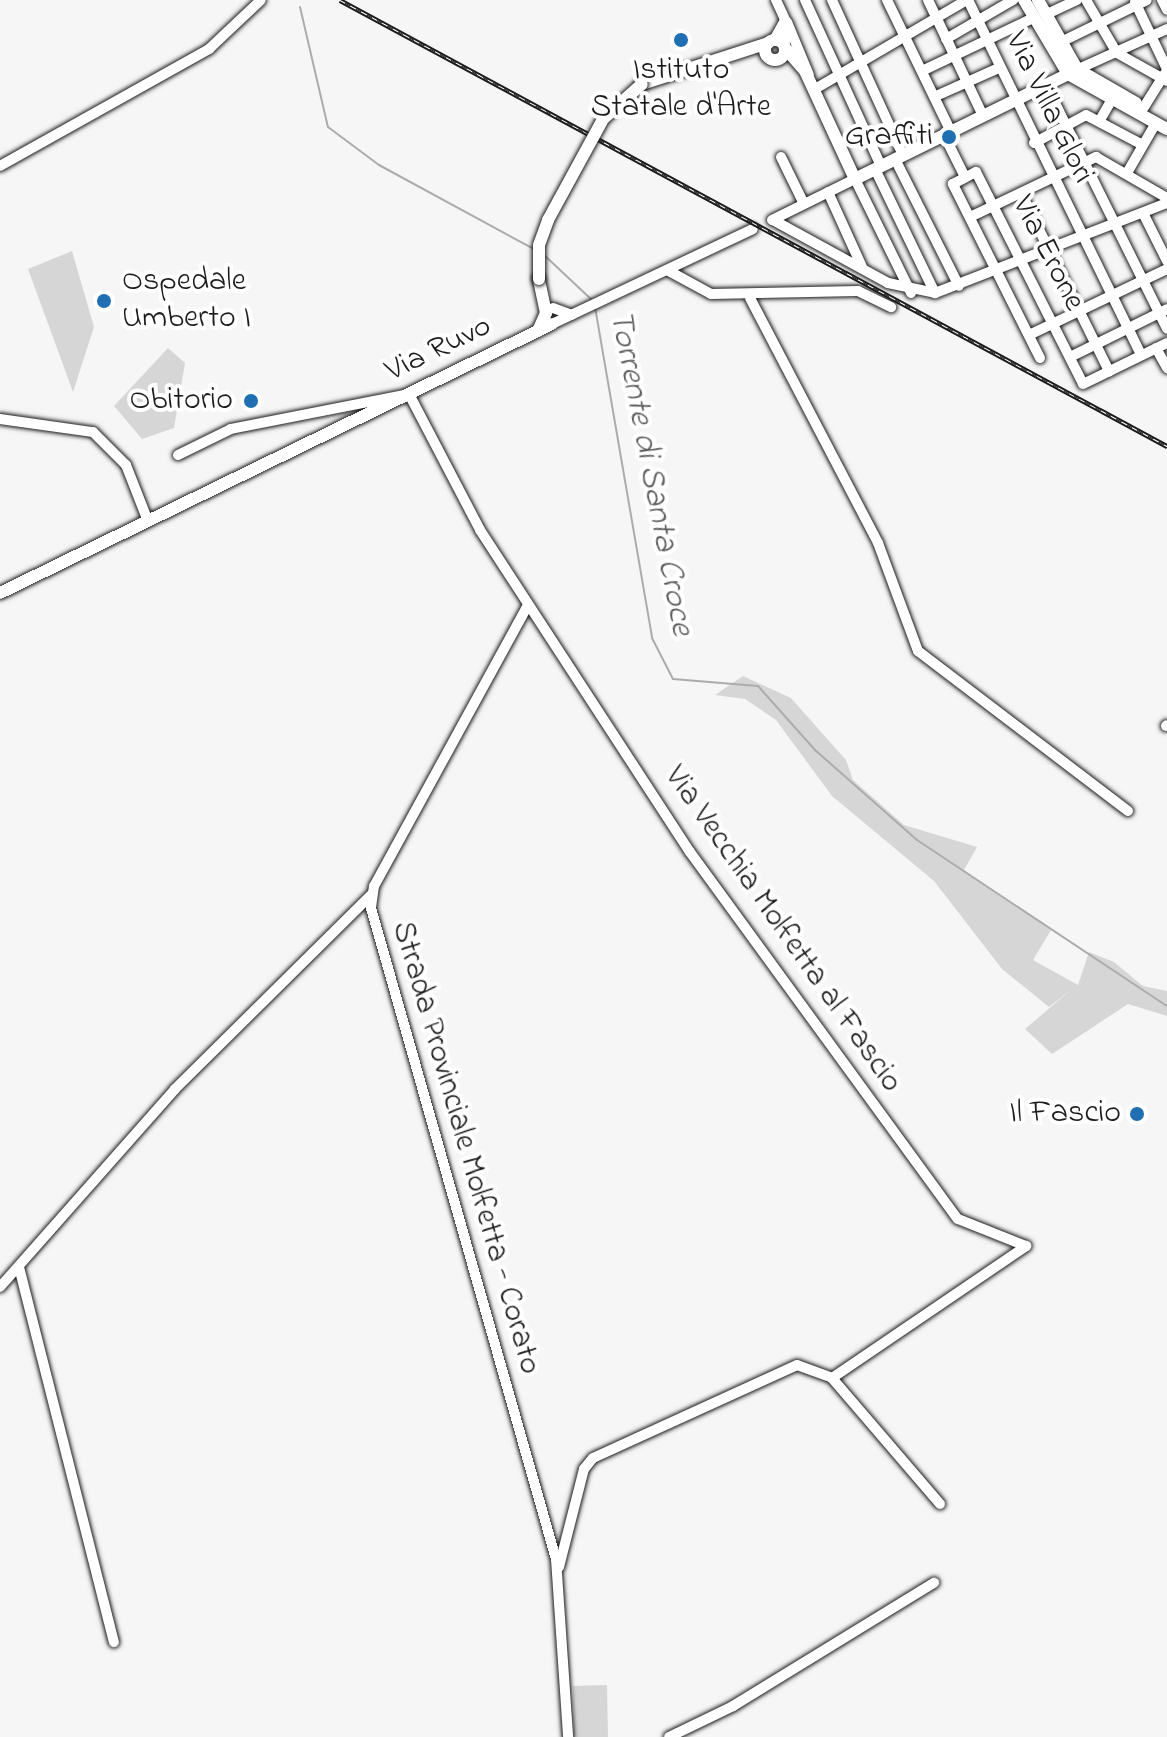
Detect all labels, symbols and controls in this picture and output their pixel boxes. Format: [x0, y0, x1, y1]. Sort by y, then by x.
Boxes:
street label: Via Villa Glori [995, 26, 1101, 190]
marker: Istituto Statale d'Arte [672, 31, 690, 49]
place label: Istituto Statale d'Arte [591, 53, 771, 128]
place label: Graffiti [845, 118, 933, 156]
marker: Graffiti [940, 128, 958, 146]
street label: Via Erone [1002, 190, 1092, 318]
place label: Ospedale Umberto I [122, 264, 251, 339]
marker: Ospedale Umberto I [93, 290, 115, 312]
water label: Torrente di Santa Croce [598, 307, 702, 639]
street label: Via Ruvo [380, 308, 498, 392]
place label: Obitorio [130, 382, 233, 420]
marker: Obitorio [240, 390, 262, 412]
street label: Via Vecchia Molfetta al Fascio [655, 759, 909, 1101]
street label: Strada Provinciale Molfetta - Corato [382, 917, 548, 1379]
place label: Il Fascio [1009, 1095, 1121, 1133]
marker: Il Fascio [1128, 1105, 1146, 1123]

